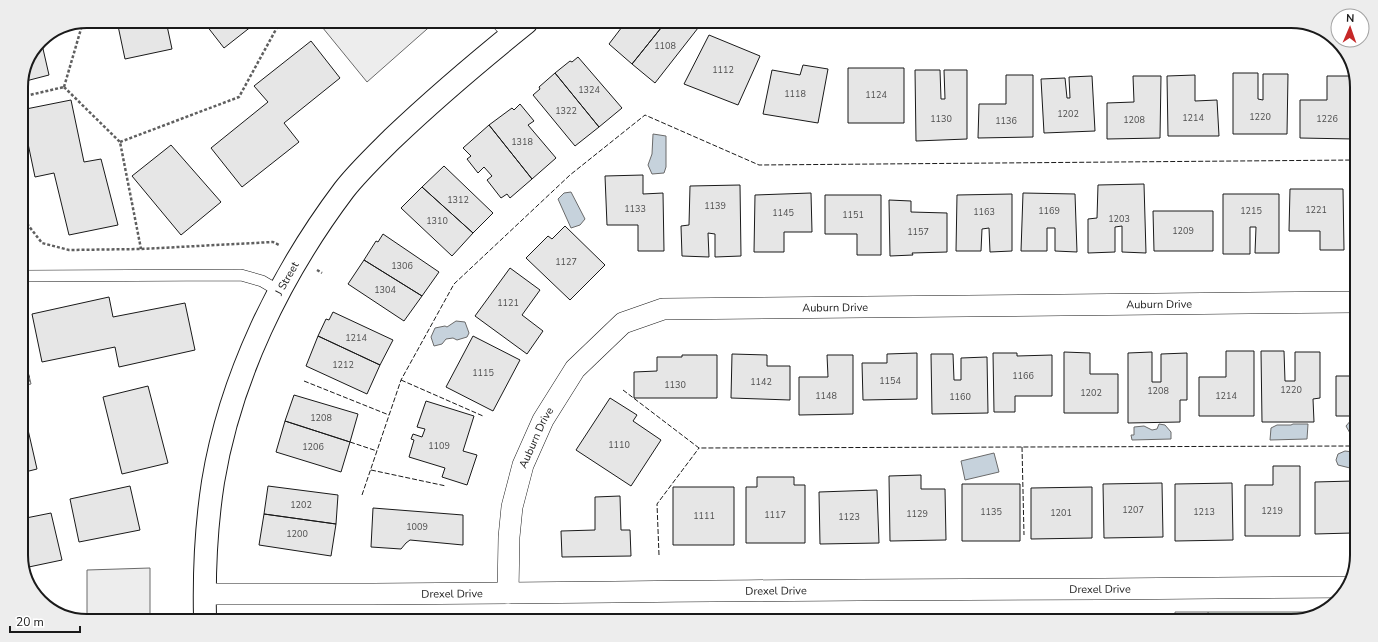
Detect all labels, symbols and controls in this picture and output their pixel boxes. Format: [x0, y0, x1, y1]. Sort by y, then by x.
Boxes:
north arrow [1330, 8, 1370, 48]
text: N [1346, 11, 1355, 26]
house number: 1108 [654, 40, 676, 52]
house number: 1112 [712, 64, 734, 76]
house number: 1324 [578, 84, 600, 96]
house number: 1118 [784, 88, 806, 100]
house number: 1124 [865, 89, 887, 101]
house number: 1322 [555, 105, 577, 117]
house number: 1202 [1057, 108, 1079, 120]
house number: 1220 [1249, 111, 1271, 123]
house number: 1214 [1182, 112, 1204, 124]
house number: 1130 [930, 113, 952, 125]
house number: 1226 [1316, 113, 1338, 125]
house number: 1208 [1123, 114, 1145, 126]
house number: 1136 [995, 115, 1017, 127]
house number: 1318 [511, 136, 533, 148]
house number: 1312 [447, 194, 469, 206]
house number: 1139 [704, 200, 726, 212]
house number: 1133 [624, 203, 646, 215]
house number: 1221 [1305, 204, 1327, 216]
house number: 1169 [1038, 205, 1060, 217]
house number: 1215 [1240, 205, 1262, 217]
house number: 1163 [973, 206, 995, 218]
house number: 1145 [772, 207, 794, 219]
house number: 1151 [842, 209, 864, 221]
house number: 1203 [1108, 213, 1130, 225]
house number: 1310 [426, 215, 448, 227]
house number: 1209 [1172, 225, 1194, 237]
house number: 1157 [907, 226, 929, 238]
house number: 1127 [555, 256, 577, 268]
street label: J Street [271, 259, 302, 299]
house number: 1306 [391, 260, 413, 272]
house number: 1304 [374, 284, 396, 296]
street label: Auburn Drive [1126, 296, 1192, 312]
house number: 1121 [497, 297, 519, 309]
street label: Auburn Drive [802, 299, 868, 315]
house number: 1214 [345, 332, 367, 344]
house number: 1212 [332, 359, 354, 371]
house number: 1115 [472, 367, 494, 379]
house number: 1166 [1012, 370, 1034, 382]
house number: 1154 [879, 375, 901, 387]
house number: 1142 [750, 376, 772, 388]
house number: 1130 [664, 379, 686, 391]
house number: 1220 [1280, 384, 1302, 396]
house number: 1208 [1147, 385, 1169, 397]
house number: 1202 [1080, 387, 1102, 399]
house number: 1148 [815, 390, 837, 402]
house number: 1214 [1215, 390, 1237, 402]
house number: 1160 [949, 391, 971, 403]
street label: Auburn Drive [515, 404, 557, 470]
house number: 1208 [310, 412, 332, 424]
house number: 1110 [608, 439, 630, 451]
house number: 1109 [428, 440, 450, 452]
house number: 1206 [302, 441, 324, 453]
house number: 1202 [290, 499, 312, 511]
house number: 1207 [1122, 504, 1144, 516]
house number: 1219 [1261, 505, 1283, 517]
house number: 1135 [980, 506, 1002, 518]
house number: 1213 [1193, 506, 1215, 518]
house number: 1201 [1050, 507, 1072, 519]
house number: 1129 [906, 508, 928, 520]
house number: 1117 [764, 509, 786, 521]
house number: 1111 [693, 510, 715, 522]
house number: 1123 [838, 511, 860, 523]
house number: 1009 [406, 521, 428, 533]
house number: 1200 [286, 528, 308, 540]
street label: Drexel Drive [1069, 581, 1131, 597]
street label: Drexel Drive [745, 583, 807, 598]
street label: Drexel Drive [421, 586, 483, 601]
scale bar [10, 608, 80, 634]
text: 20 m [16, 614, 44, 630]

